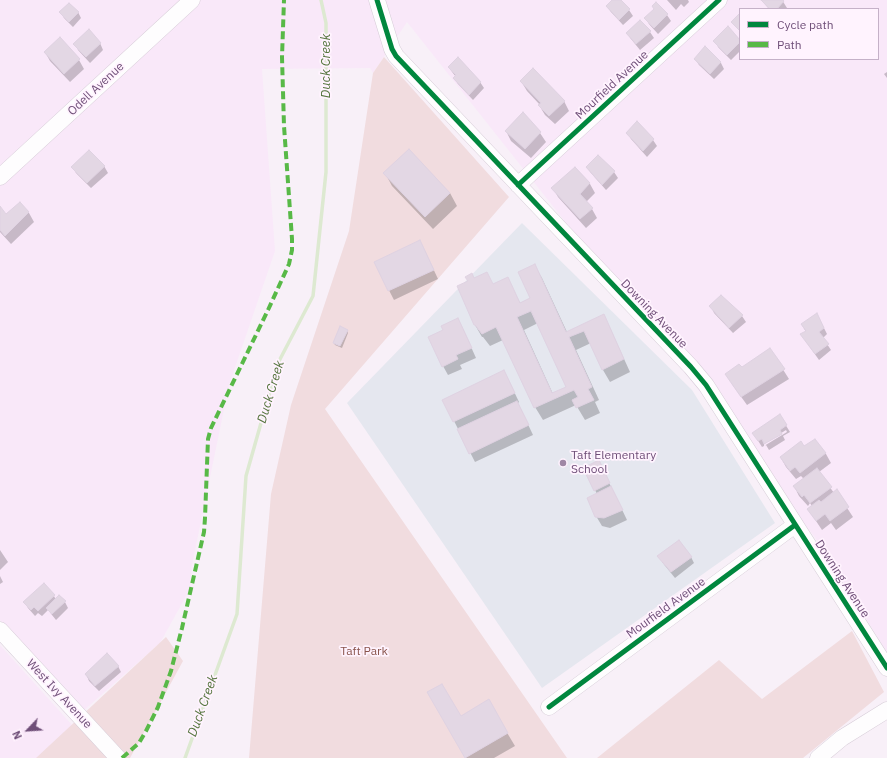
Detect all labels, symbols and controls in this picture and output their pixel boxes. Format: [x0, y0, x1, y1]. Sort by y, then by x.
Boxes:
legend [739, 8, 879, 60]
text: Cycle path [777, 17, 834, 32]
water label: Duck Creek [318, 34, 334, 98]
text: Path [777, 37, 802, 52]
street label: Mourfield Avenue [573, 48, 651, 122]
street label: Odell Avenue [65, 59, 127, 119]
street label: Downing Avenue [618, 277, 690, 351]
water label: Duck Creek [254, 359, 288, 425]
place label: Taft Elementary School [571, 449, 656, 477]
marker: Taft Elementary School [558, 458, 568, 468]
street label: Downing Avenue [812, 537, 872, 621]
street label: Mourfield Avenue [624, 574, 708, 642]
park label: Taft Park [340, 645, 388, 659]
street label: West Ivy Avenue [23, 656, 95, 732]
water label: Duck Creek [185, 673, 221, 739]
north arrow [8, 710, 48, 750]
text: N [9, 729, 25, 742]

